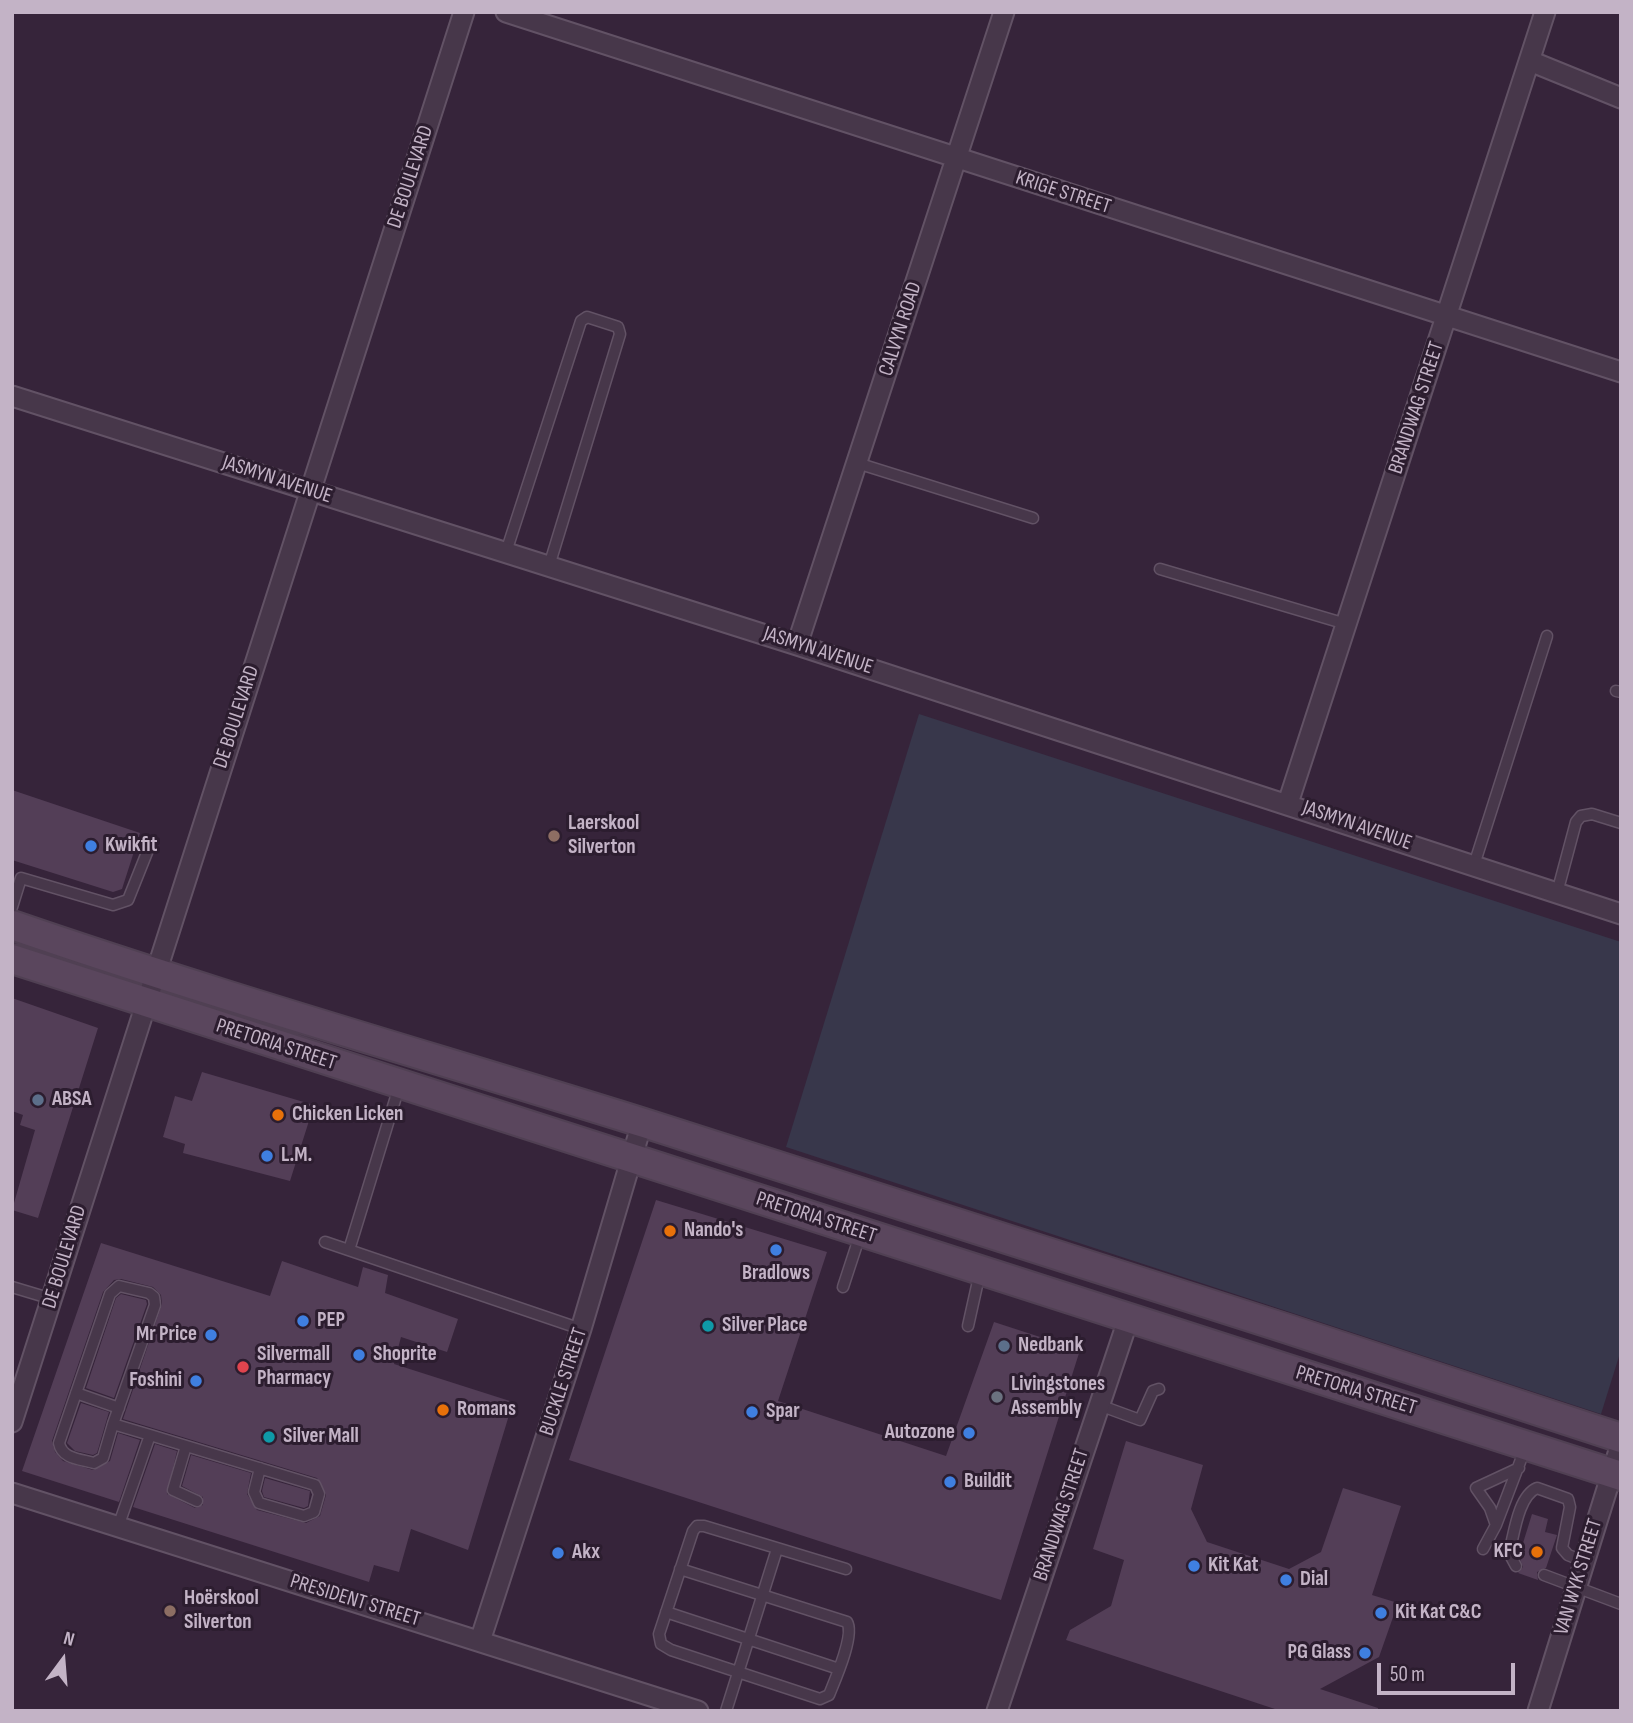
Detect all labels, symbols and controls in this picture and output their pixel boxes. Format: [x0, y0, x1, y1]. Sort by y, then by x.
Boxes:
street label: DE BOULEVARD [383, 122, 439, 232]
street label: KRIGE STREET [1012, 166, 1114, 220]
street label: CALVYN ROAD [874, 279, 928, 379]
street label: BRANDWAG STREET [1384, 339, 1450, 477]
street label: JASMYN AVENUE [219, 450, 335, 510]
street label: JASMYN AVENUE [760, 621, 876, 681]
street label: DE BOULEVARD [209, 662, 265, 772]
street label: JASMYN AVENUE [1299, 796, 1415, 856]
place label: Laerskool Silverton [568, 811, 639, 861]
marker: Laerskool Silverton [546, 828, 562, 844]
place label: Kwikfit [105, 833, 157, 859]
marker: Kwikfit [83, 838, 99, 854]
street label: PRETORIA STREET [213, 1014, 339, 1076]
place label: ABSA [52, 1087, 91, 1113]
marker: ABSA [30, 1092, 46, 1108]
place label: Chicken Licken [292, 1102, 403, 1128]
marker: Chicken Licken [270, 1107, 286, 1123]
place label: L.M. [281, 1143, 312, 1169]
marker: L.M. [259, 1148, 275, 1164]
street label: PRETORIA STREET [753, 1187, 879, 1249]
street label: DE BOULEVARD [37, 1202, 93, 1312]
place label: Nando's [684, 1218, 743, 1244]
marker: Nando's [662, 1223, 678, 1239]
marker: Bradlows [768, 1242, 784, 1258]
place label: Bradlows [742, 1261, 810, 1287]
place label: PEP [317, 1308, 345, 1334]
marker: PEP [295, 1313, 311, 1329]
place label: Silver Place [722, 1313, 807, 1339]
marker: Silver Place [700, 1318, 716, 1334]
place label: Mr Price [136, 1322, 197, 1348]
street label: BUCKLE STREET [535, 1325, 593, 1439]
marker: Mr Price [203, 1327, 219, 1343]
place label: Nedbank [1018, 1333, 1083, 1359]
marker: Nedbank [996, 1338, 1012, 1354]
place label: Silvermall Pharmacy [257, 1342, 331, 1392]
place label: Shoprite [373, 1342, 437, 1368]
marker: Shoprite [351, 1347, 367, 1363]
marker: Silvermall Pharmacy [235, 1359, 251, 1375]
street label: PRETORIA STREET [1293, 1361, 1419, 1421]
place label: Foshini [129, 1368, 182, 1394]
place label: Livingstones Assembly [1011, 1372, 1105, 1422]
marker: Foshini [188, 1373, 204, 1389]
marker: Livingstones Assembly [989, 1389, 1005, 1405]
place label: Romans [457, 1397, 516, 1423]
place label: Spar [766, 1399, 800, 1425]
marker: Romans [435, 1402, 451, 1418]
marker: Spar [744, 1404, 760, 1420]
place label: Autozone [885, 1420, 955, 1446]
place label: Silver Mall [283, 1424, 359, 1450]
marker: Autozone [961, 1425, 977, 1441]
marker: Silver Mall [261, 1429, 277, 1445]
street label: BRANDWAG STREET [1029, 1446, 1095, 1584]
place label: Buildit [964, 1469, 1012, 1495]
marker: Buildit [942, 1474, 958, 1490]
street label: VAN WYK STREET [1549, 1516, 1609, 1638]
place label: KFC [1493, 1539, 1523, 1565]
place label: Akx [572, 1540, 600, 1566]
marker: KFC [1529, 1544, 1545, 1560]
marker: Akx [550, 1545, 566, 1561]
place label: Kit Kat [1208, 1553, 1258, 1579]
marker: Kit Kat [1186, 1558, 1202, 1574]
place label: Dial [1300, 1567, 1328, 1593]
street label: PRESIDENT STREET [287, 1569, 423, 1633]
marker: Dial [1278, 1572, 1294, 1588]
place label: Hoërskool Silverton [184, 1586, 259, 1636]
place label: Kit Kat C&C [1395, 1600, 1481, 1626]
marker: Hoërskool Silverton [162, 1603, 178, 1619]
marker: Kit Kat C&C [1373, 1605, 1389, 1621]
north arrow [28, 1625, 98, 1695]
text: N [61, 1627, 77, 1652]
place label: PG Glass [1287, 1640, 1351, 1666]
marker: PG Glass [1357, 1645, 1373, 1661]
scale bar [1381, 1650, 1519, 1694]
text: 50 m [1390, 1662, 1425, 1687]

